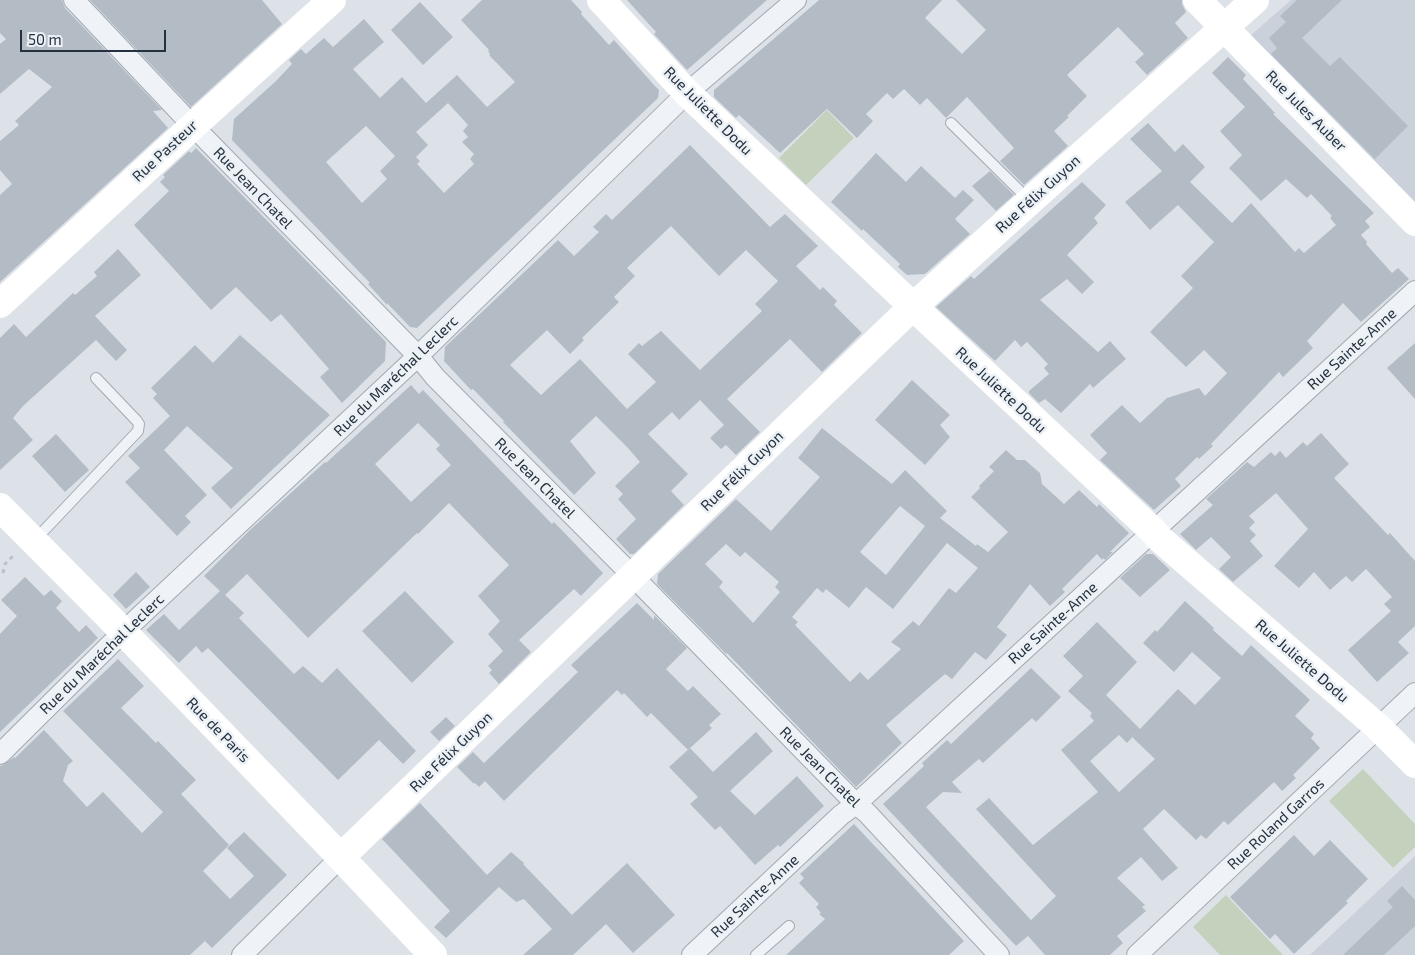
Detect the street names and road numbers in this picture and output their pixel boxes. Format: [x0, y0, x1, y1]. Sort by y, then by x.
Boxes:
street label: Rue Juliette Dodu [660, 63, 756, 159]
street label: Rue Jules Auber [1262, 67, 1350, 155]
street label: Rue Pasteur [129, 116, 201, 186]
street label: Rue Jean Chatel [210, 143, 296, 233]
street label: Rue Félix Guyon [992, 151, 1084, 237]
street label: Rue Sainte-Anne [1304, 304, 1400, 394]
street label: Rue du Maréchal Leclerc [330, 312, 462, 440]
street label: Rue Juliette Dodu [952, 343, 1050, 437]
street label: Rue Félix Guyon [697, 427, 787, 515]
street label: Rue Jean Chatel [491, 434, 579, 522]
street label: Rue Sainte-Anne [1005, 578, 1101, 668]
street label: Rue du Maréchal Leclerc [36, 590, 168, 718]
street label: Rue Juliette Dodu [1252, 616, 1352, 706]
street label: Rue de Paris [182, 694, 254, 766]
street label: Rue Félix Guyon [406, 708, 496, 796]
street label: Rue Jean Chatel [776, 723, 864, 811]
street label: Rue Roland Garros [1224, 774, 1328, 874]
street label: Rue Sainte-Anne [707, 851, 803, 941]

